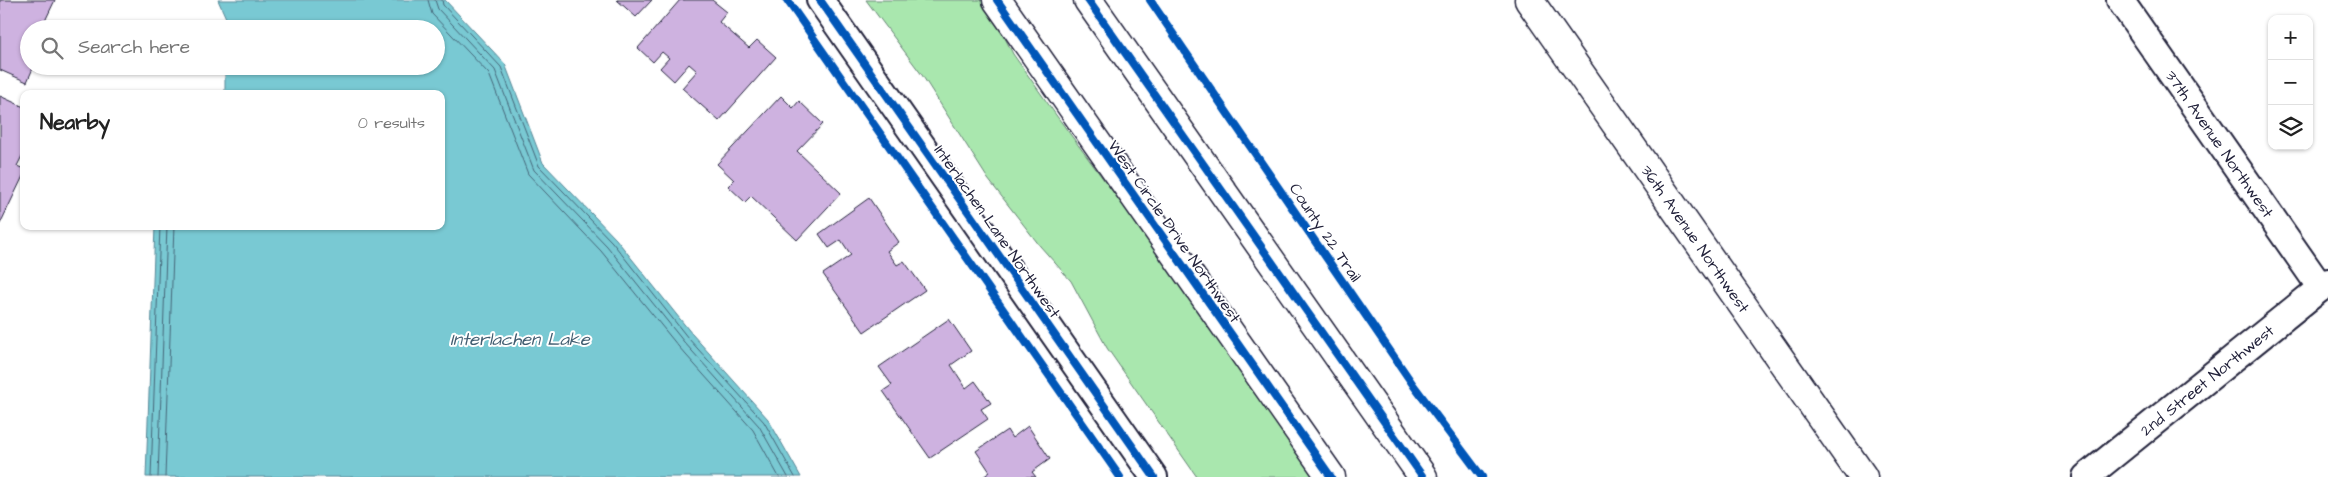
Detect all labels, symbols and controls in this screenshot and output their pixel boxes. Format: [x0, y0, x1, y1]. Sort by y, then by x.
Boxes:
map controls [2268, 15, 2313, 150]
button: + [2268, 15, 2313, 60]
search box [20, 20, 445, 75]
icon: search [38, 34, 66, 62]
text: Search here [78, 34, 190, 61]
button: − [2268, 60, 2313, 105]
street label: 37th Avenue Northwest [2160, 66, 2279, 223]
button: layers [2268, 105, 2313, 150]
text: Nearby [40, 108, 110, 137]
text: 0 results [358, 112, 425, 134]
street label: West Circle Drive Northwest [1103, 136, 1246, 328]
street label: Interlachen Lane Northwest [929, 141, 1066, 323]
street label: 36th Avenue Northwest [1636, 161, 1755, 318]
street label: County 22 Trail [1283, 179, 1366, 287]
street label: 2nd Street Northwest [2136, 320, 2279, 441]
water label: Interlachen Lake [450, 327, 591, 352]

